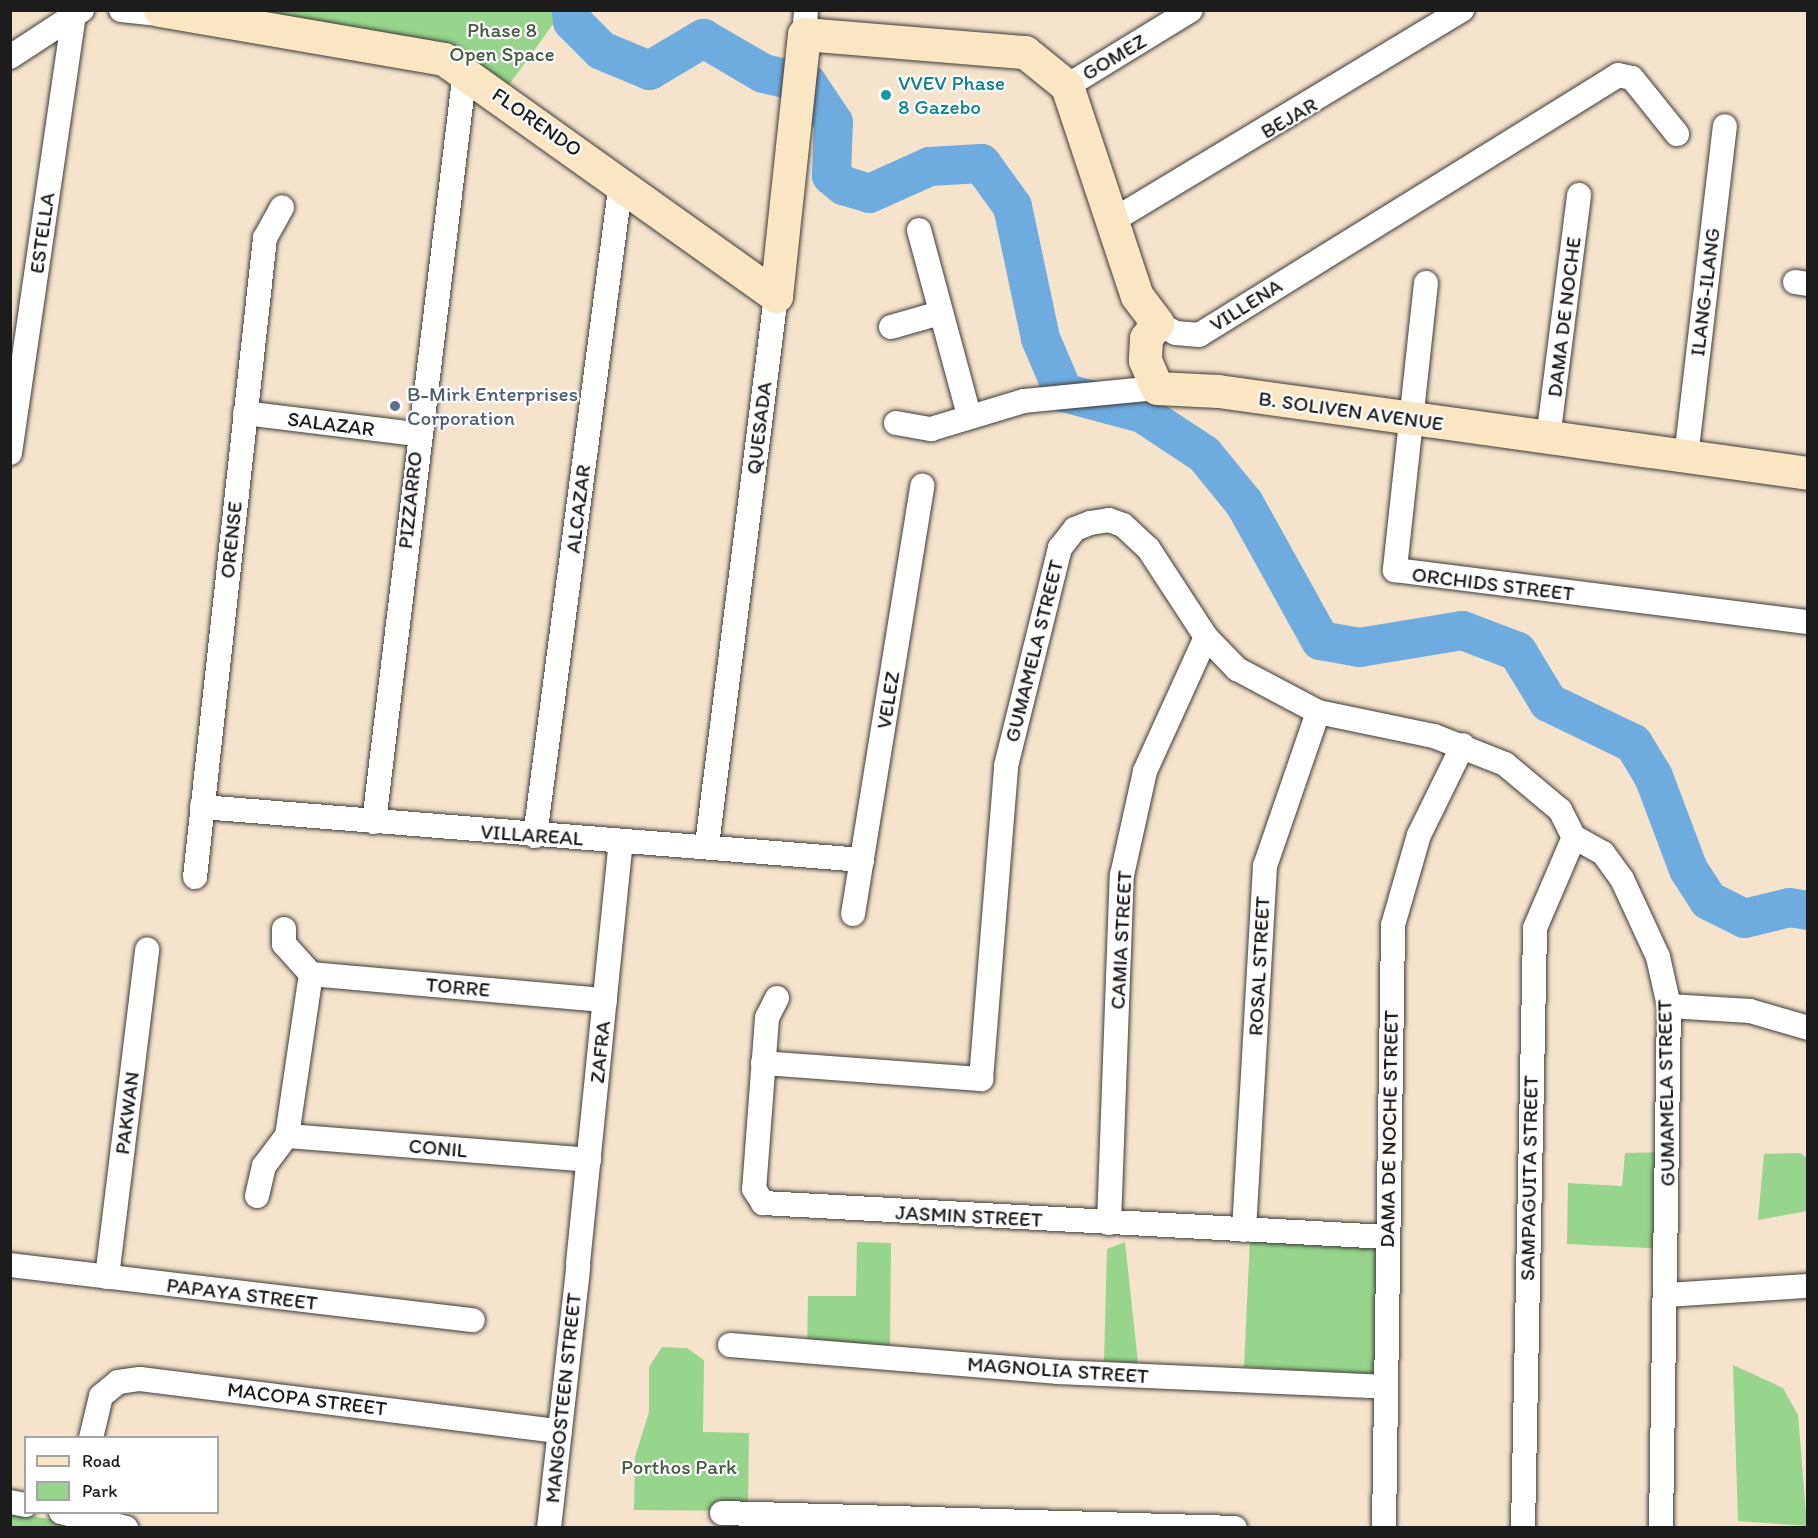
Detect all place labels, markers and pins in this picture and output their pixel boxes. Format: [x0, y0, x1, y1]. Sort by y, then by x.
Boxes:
place label: VVEV Phase 8 Gazebo [898, 70, 1005, 120]
marker: VVEV Phase 8 Gazebo [879, 88, 893, 102]
place label: B-Mirk Enterprises Corporation [407, 381, 578, 431]
marker: B-Mirk Enterprises Corporation [388, 399, 402, 413]

